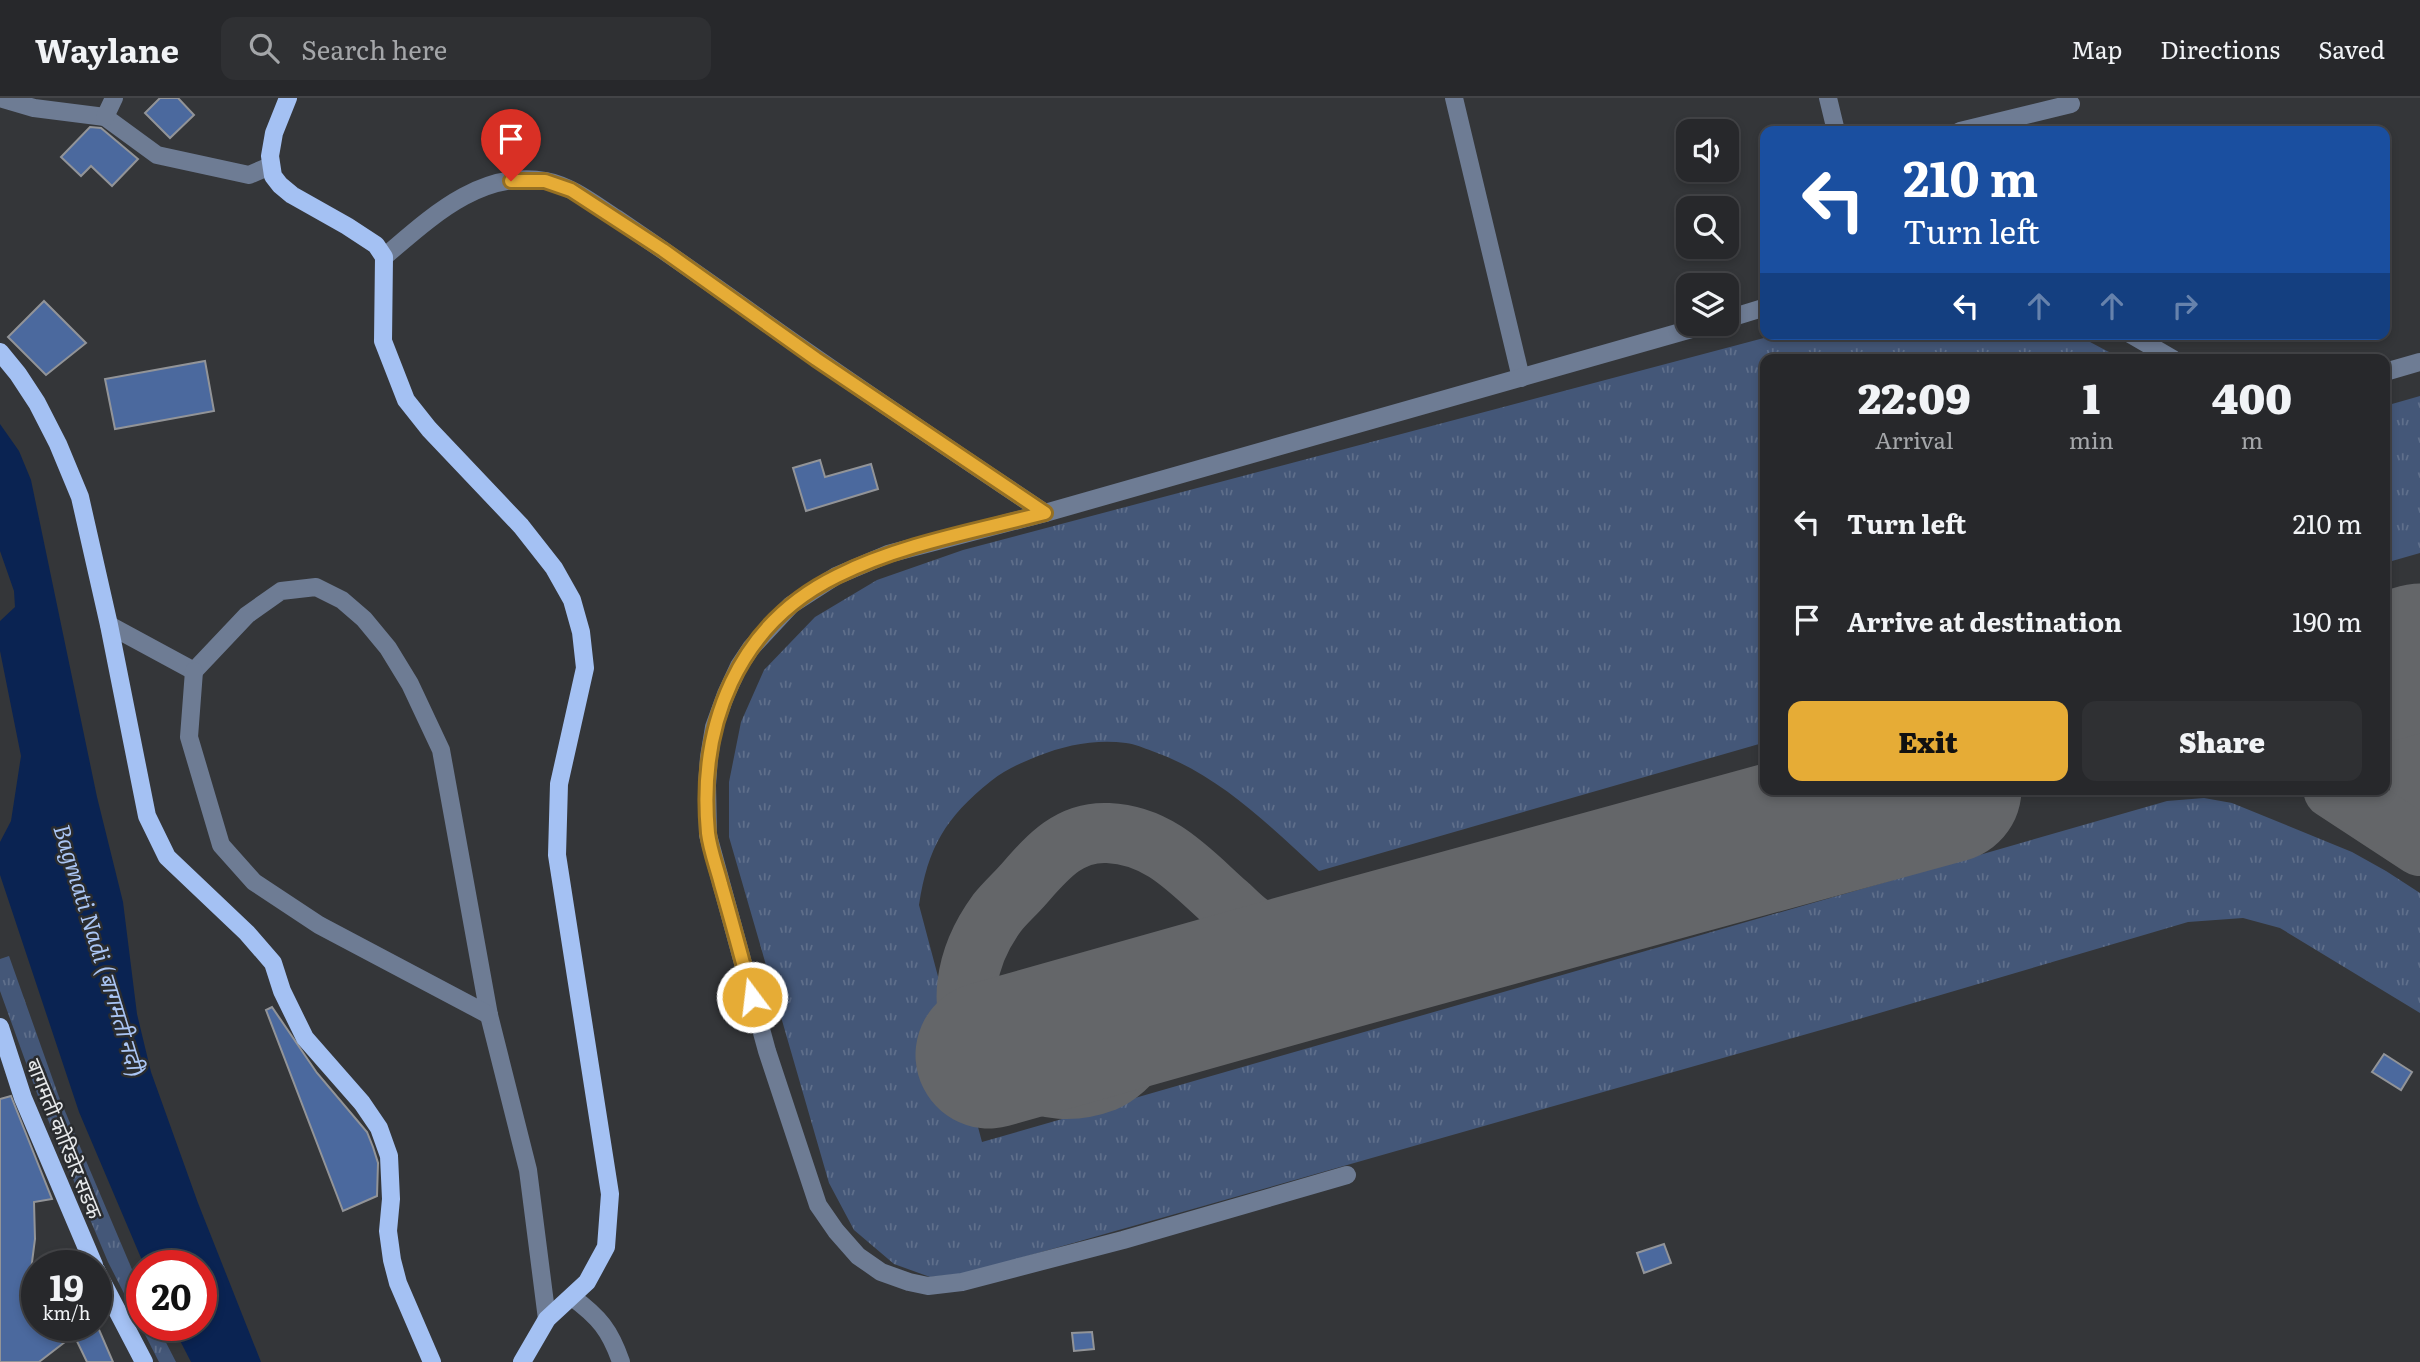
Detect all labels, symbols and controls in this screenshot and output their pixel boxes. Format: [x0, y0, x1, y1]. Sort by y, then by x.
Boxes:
search box [221, 17, 711, 80]
text: Waylane [35, 24, 179, 73]
icon: search [245, 29, 283, 67]
text: Search here [301, 29, 447, 68]
text: Map [2071, 31, 2122, 66]
text: Directions [2160, 31, 2280, 66]
text: Saved [2318, 31, 2385, 66]
pin [481, 109, 541, 181]
map controls [1676, 119, 1739, 336]
button: sound [1676, 119, 1739, 182]
icon: arrive [492, 120, 530, 158]
text: 210 m [1903, 139, 2038, 212]
icon: left [1788, 154, 1879, 245]
button: search [1676, 196, 1739, 259]
text: Turn left [1903, 206, 2040, 254]
button: layers [1676, 273, 1739, 336]
icon: left [1947, 287, 1985, 325]
icon: ahead [2020, 287, 2058, 325]
icon: ahead [2093, 287, 2131, 325]
icon: right [2166, 287, 2204, 325]
text: 22:09 [1858, 365, 1971, 427]
text: 1 [2082, 365, 2100, 427]
text: 400 [2212, 365, 2292, 427]
text: Arrival [1875, 422, 1954, 456]
text: min [2069, 422, 2114, 456]
text: m [2241, 422, 2263, 456]
icon: left [1788, 503, 1826, 541]
text: Turn left [1847, 503, 1966, 542]
text: 210 m [2293, 503, 2362, 542]
icon: arrive [1788, 601, 1826, 639]
text: Arrive at destination [1847, 601, 2122, 640]
text: 190 m [2292, 601, 2362, 640]
button: Exit [1788, 701, 2068, 781]
button: Share [2082, 701, 2362, 781]
water label: Bagmati Nadi (बागमती नदी) [46, 819, 156, 1081]
position arrow [715, 960, 789, 1034]
street label: बागमती कोरिडोर सडक [20, 1053, 113, 1223]
speed limit sign: 20 [126, 1250, 217, 1341]
text: 19 [49, 1260, 84, 1312]
text: km/h [43, 1299, 90, 1326]

